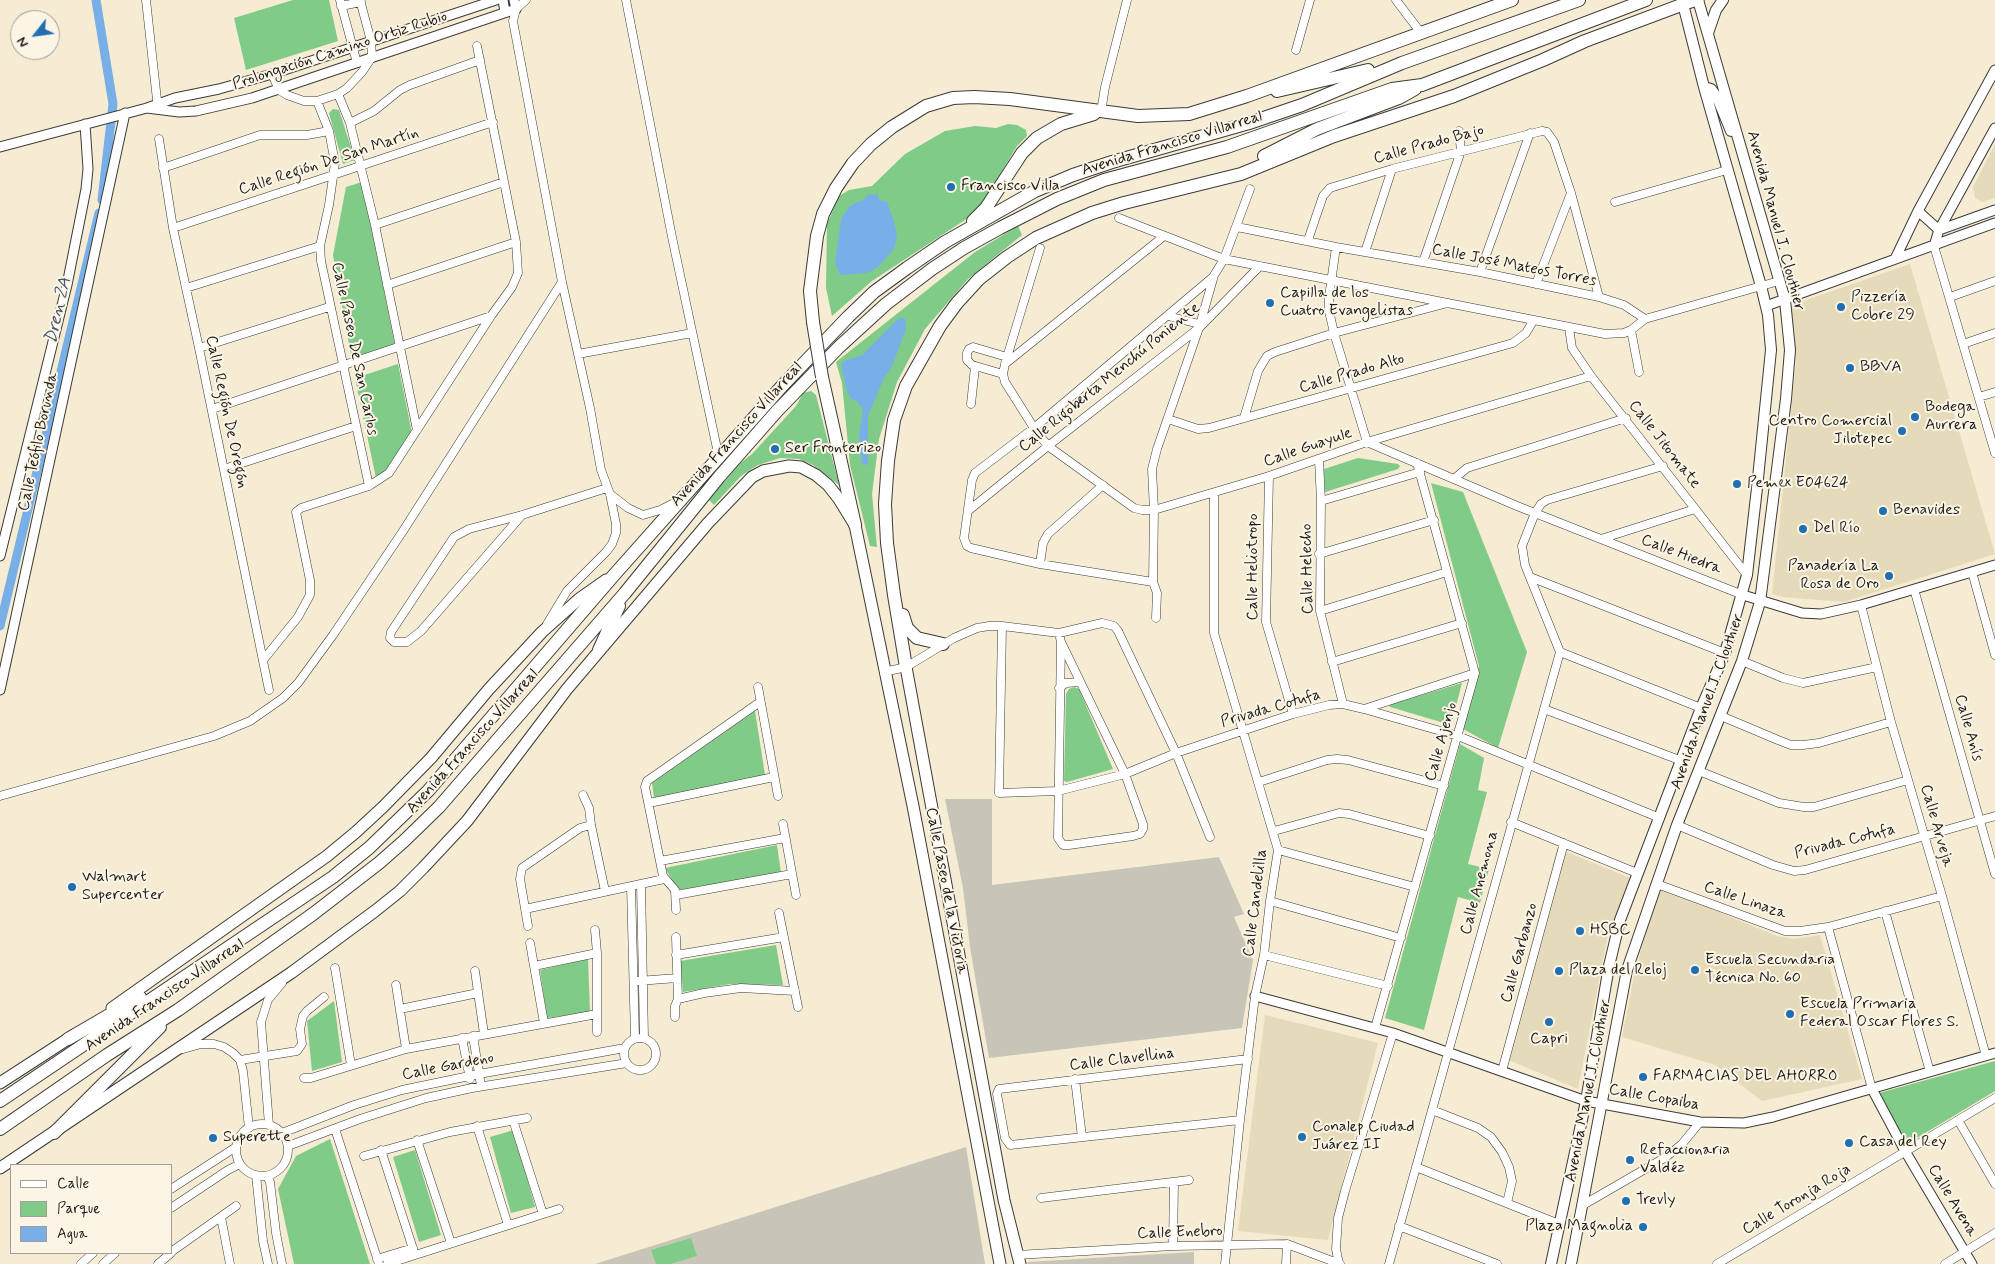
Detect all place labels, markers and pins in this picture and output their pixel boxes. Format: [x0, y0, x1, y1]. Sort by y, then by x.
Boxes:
place label: Francisco Villa [961, 177, 1060, 197]
marker: Francisco Villa [945, 181, 957, 193]
place label: Capilla de los Cuatro Evangelistas [1280, 284, 1413, 322]
place label: Pizzería Cobre 29 [1851, 288, 1915, 326]
marker: Capilla de los Cuatro Evangelistas [1264, 297, 1276, 309]
marker: Pizzería Cobre 29 [1835, 301, 1847, 313]
place label: BBVA [1860, 358, 1902, 378]
marker: BBVA [1844, 362, 1856, 374]
place label: Bodega Aurrera [1925, 398, 1977, 436]
marker: Bodega Aurrera [1909, 411, 1921, 423]
place label: Centro Comercial Jilotepec [1768, 412, 1892, 450]
marker: Centro Comercial Jilotepec [1896, 425, 1908, 437]
place label: Ser Fronterizo [785, 439, 881, 459]
marker: Ser Fronterizo [769, 443, 781, 455]
place label: Pemex E04624 [1747, 474, 1849, 494]
marker: Pemex E04624 [1731, 478, 1743, 490]
place label: Benavides [1893, 501, 1960, 521]
marker: Benavides [1877, 505, 1889, 517]
place label: Del Río [1813, 519, 1860, 539]
marker: Del Río [1797, 523, 1809, 535]
place label: Panadería La Rosa de Oro [1788, 557, 1879, 595]
marker: Panadería La Rosa de Oro [1883, 570, 1895, 582]
place label: Walmart Supercenter [82, 868, 164, 906]
marker: Walmart Supercenter [66, 881, 78, 893]
place label: HSBC [1590, 921, 1631, 941]
marker: HSBC [1574, 925, 1586, 937]
place label: Escuela Secundaria Técnica No. 60 [1705, 951, 1835, 989]
place label: Plaza del Reloj [1569, 961, 1667, 981]
marker: Escuela Secundaria Técnica No. 60 [1689, 964, 1701, 976]
marker: Plaza del Reloj [1553, 965, 1565, 977]
place label: Escuela Primaria Federal Oscar Flores S. [1800, 995, 1959, 1033]
marker: Escuela Primaria Federal Oscar Flores S. [1784, 1008, 1796, 1020]
marker: Capri [1543, 1016, 1555, 1028]
place label: Capri [1530, 1030, 1568, 1050]
place label: FARMACIAS DEL AHORRO [1653, 1067, 1837, 1087]
marker: FARMACIAS DEL AHORRO [1637, 1071, 1649, 1083]
place label: Conalep Ciudad Juárez II [1312, 1118, 1415, 1156]
place label: Superette [223, 1128, 291, 1148]
marker: Conalep Ciudad Juárez II [1296, 1131, 1308, 1143]
marker: Superette [207, 1132, 219, 1144]
place label: Casa del Rey [1859, 1133, 1947, 1153]
marker: Casa del Rey [1843, 1137, 1855, 1149]
place label: Refaccionaria Valdéz [1640, 1141, 1730, 1179]
marker: Refaccionaria Valdéz [1624, 1154, 1636, 1166]
place label: Trevly [1636, 1191, 1675, 1211]
marker: Trevly [1620, 1195, 1632, 1207]
place label: Plaza Magnolia [1525, 1217, 1633, 1237]
marker: Plaza Magnolia [1637, 1221, 1649, 1233]

